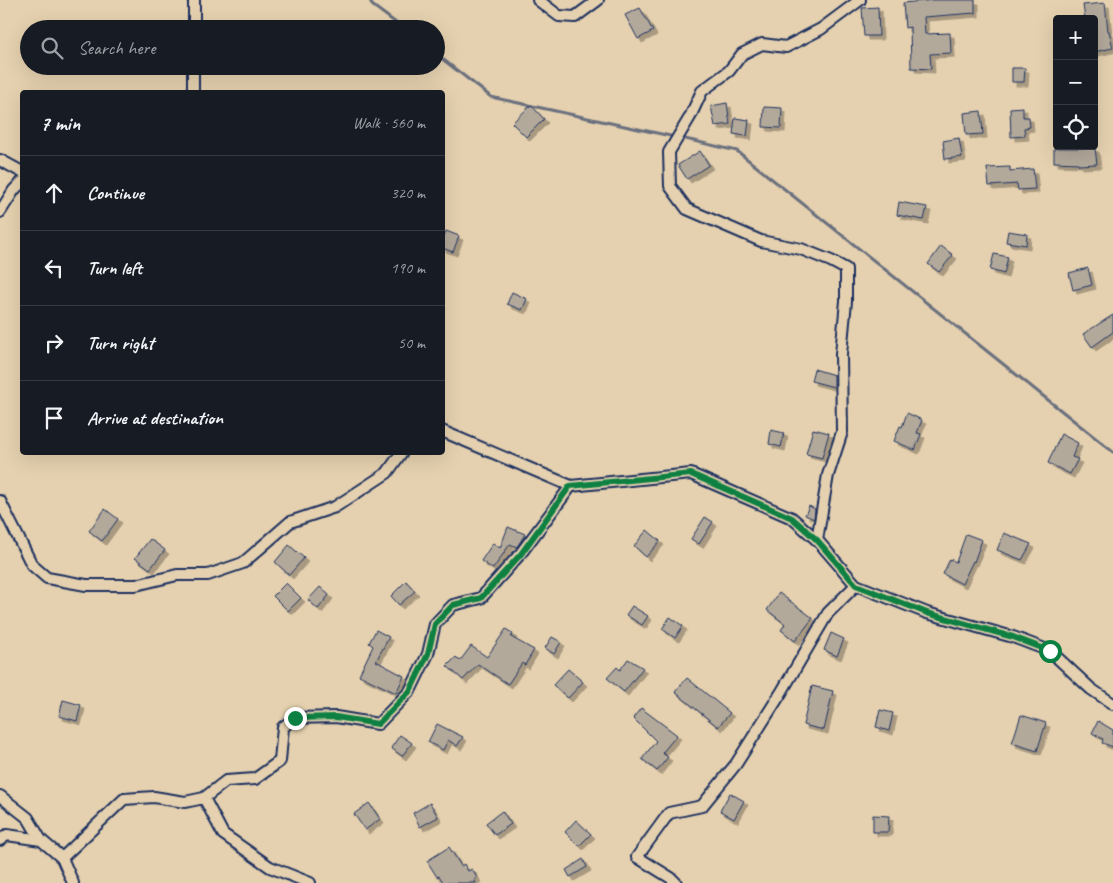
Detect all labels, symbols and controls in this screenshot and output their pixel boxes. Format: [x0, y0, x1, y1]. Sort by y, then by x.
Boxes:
map controls [1053, 15, 1098, 150]
button: + [1053, 15, 1098, 60]
search box [20, 20, 445, 75]
icon: search [38, 34, 66, 62]
text: Search here [78, 36, 155, 60]
button: − [1053, 60, 1098, 105]
button: locate [1053, 105, 1098, 150]
text: 7 min [40, 110, 80, 136]
text: Walk · 560 m [353, 113, 425, 133]
icon: ahead [40, 179, 68, 207]
text: Continue [87, 181, 144, 205]
text: 320 m [391, 183, 425, 203]
icon: left [40, 254, 68, 282]
text: Turn left [87, 256, 142, 280]
text: 190 m [391, 258, 425, 278]
icon: right [40, 329, 68, 357]
text: Turn right [87, 331, 154, 355]
text: 50 m [398, 333, 425, 353]
icon: arrive [40, 404, 68, 432]
text: Arrive at destination [87, 406, 223, 430]
route start [1039, 640, 1062, 663]
route end [284, 707, 307, 730]

